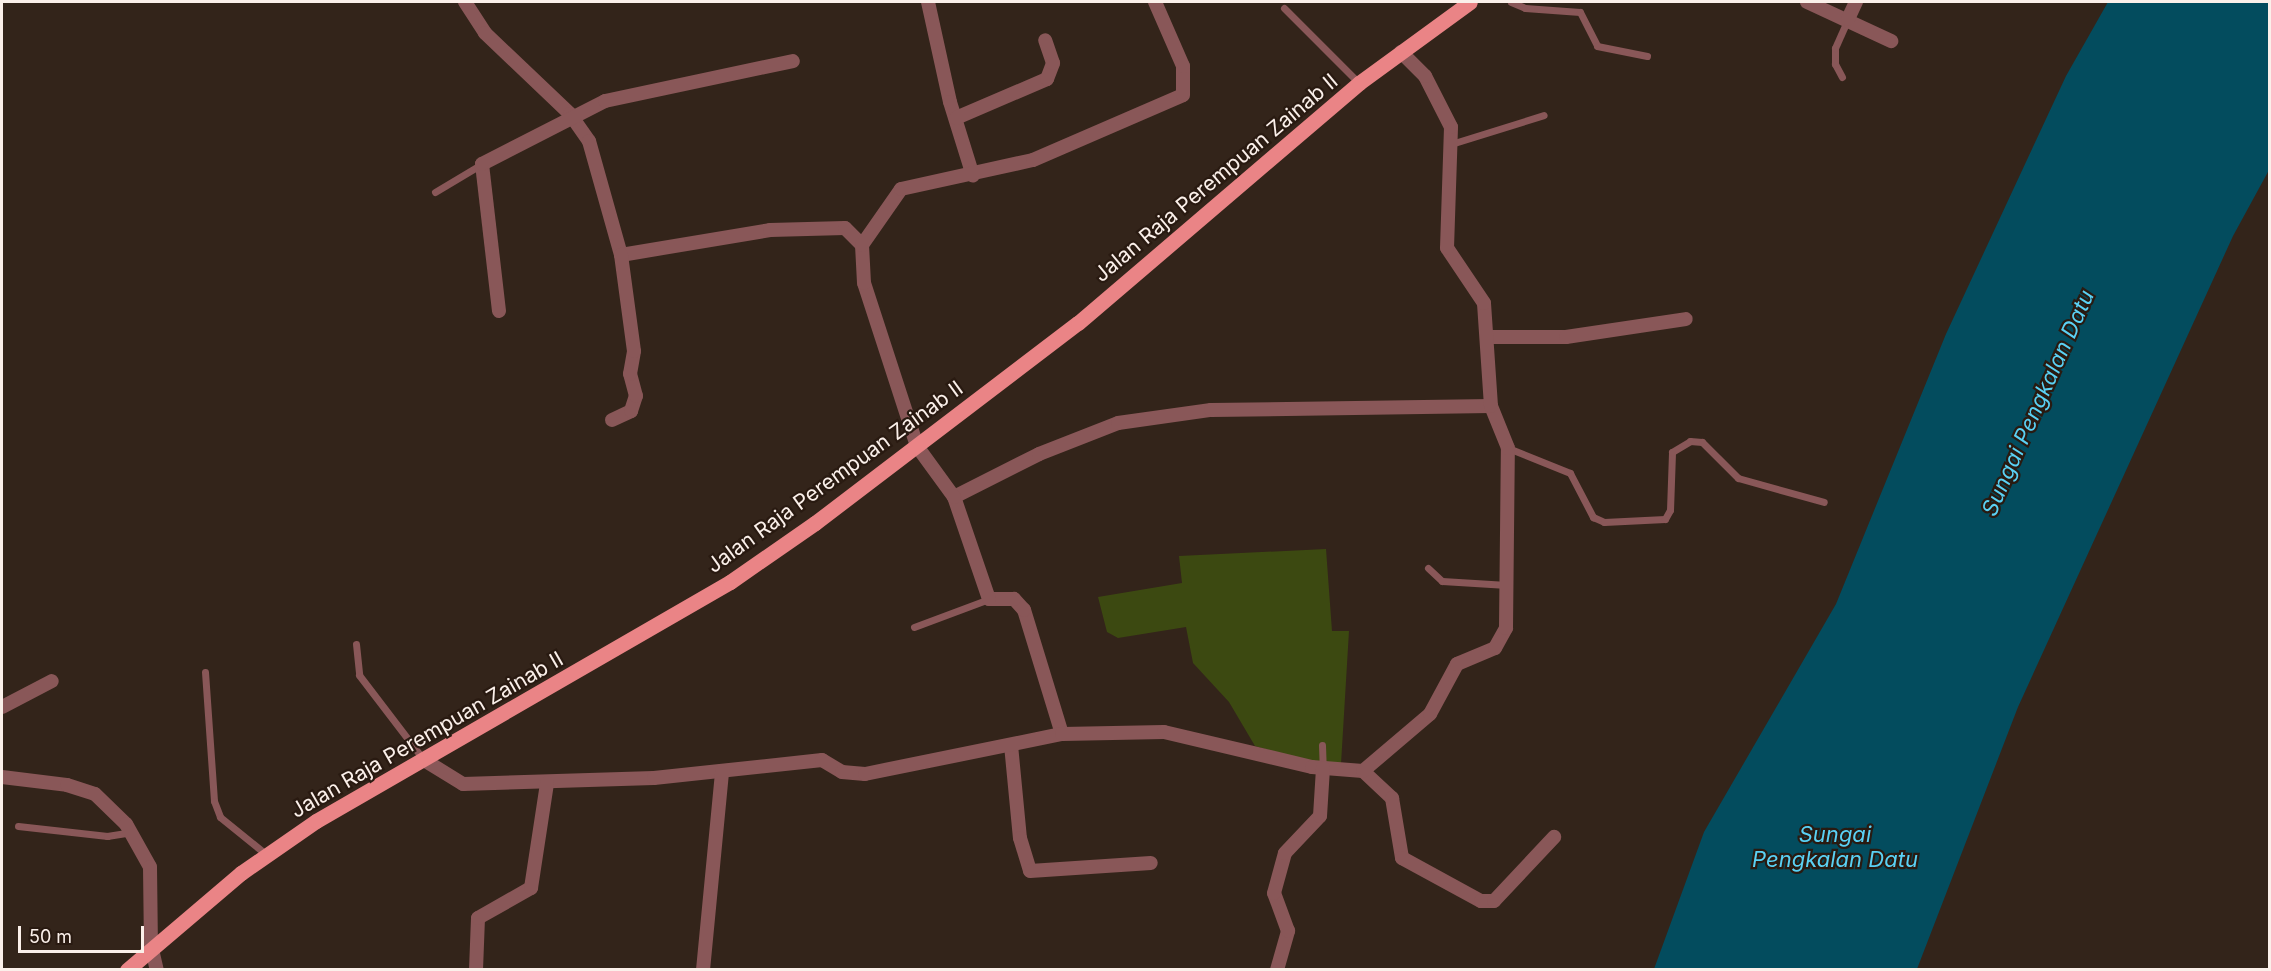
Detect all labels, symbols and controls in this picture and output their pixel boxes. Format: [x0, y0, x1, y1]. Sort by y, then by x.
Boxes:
street label: Jalan Raja Perempuan Zainab II [1089, 69, 1343, 287]
water label: Sungai Pengkalan Datu [1976, 286, 2100, 520]
street label: Jalan Raja Perempuan Zainab II [702, 376, 968, 578]
street label: Jalan Raja Perempuan Zainab II [286, 646, 568, 824]
water label: Sungai Pengkalan Datu [1752, 821, 1918, 872]
scale bar [21, 914, 147, 952]
text: 50 m [29, 926, 72, 947]

